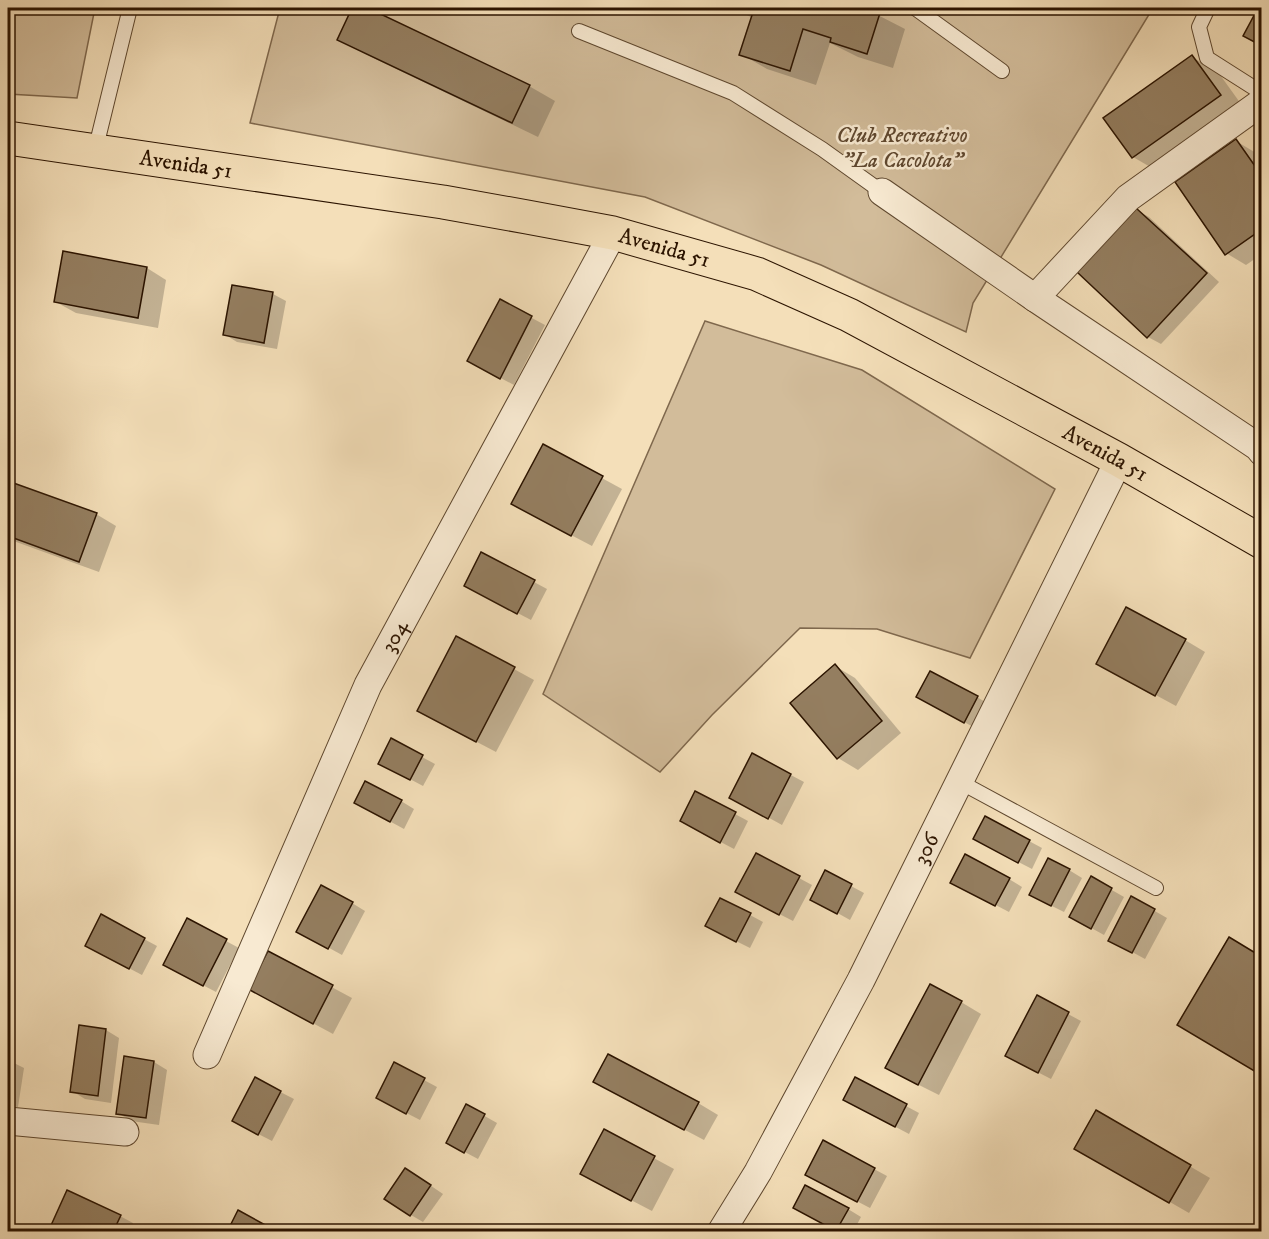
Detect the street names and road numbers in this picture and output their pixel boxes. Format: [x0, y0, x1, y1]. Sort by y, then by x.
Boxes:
street label: Avenida 51 [138, 144, 234, 184]
street label: Avenida 51 [616, 222, 713, 273]
street label: Avenida 51 [1058, 419, 1153, 487]
street label: 304 [375, 614, 415, 657]
street label: 306 [907, 827, 946, 869]

